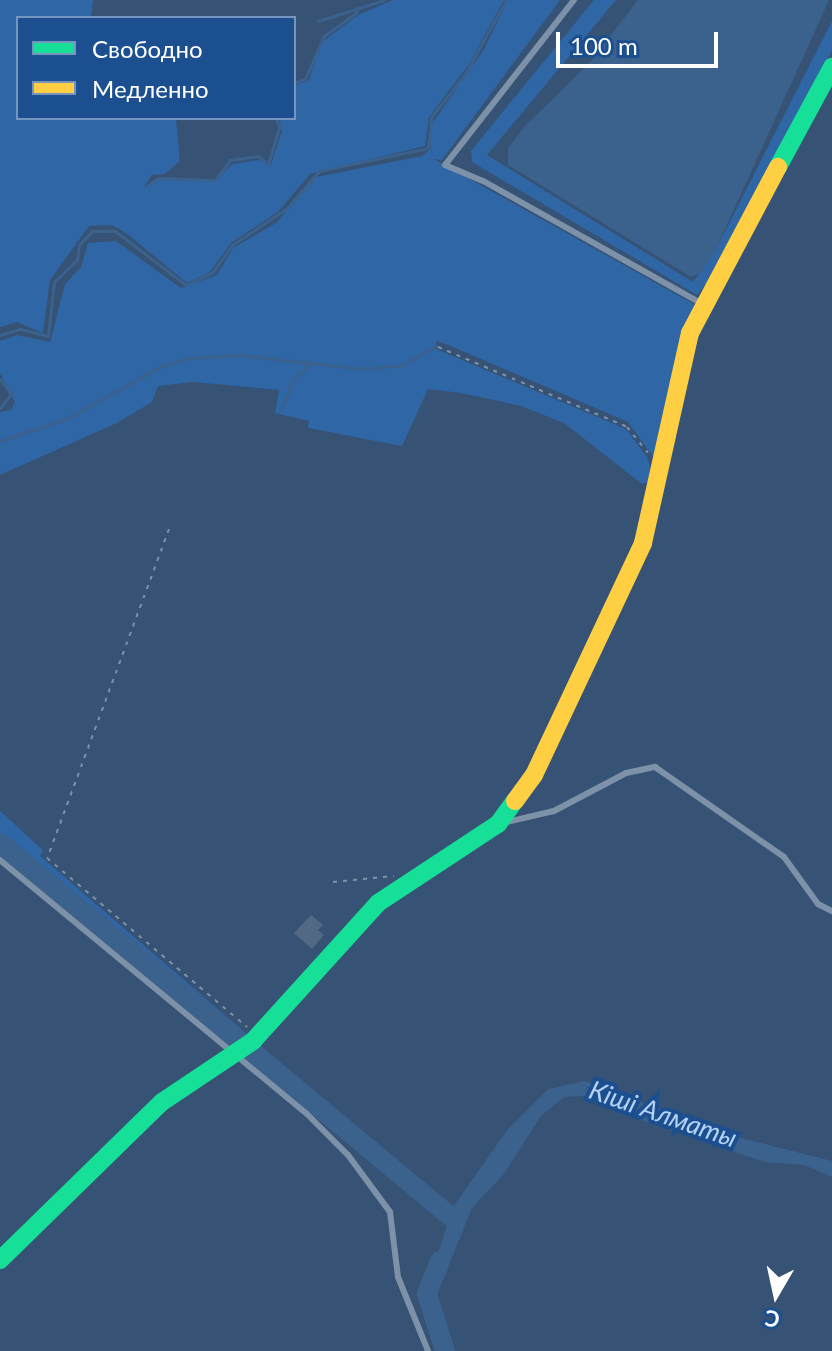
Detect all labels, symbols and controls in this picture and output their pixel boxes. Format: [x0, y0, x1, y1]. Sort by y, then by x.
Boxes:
legend [16, 16, 296, 120]
scale bar [560, 16, 722, 66]
text: 100 m [570, 31, 638, 60]
text: Свободно [92, 34, 203, 63]
text: Медленно [92, 74, 209, 103]
water label: Кіші Алматы [585, 1074, 741, 1154]
north arrow [736, 1255, 816, 1335]
text: С [763, 1305, 781, 1334]

